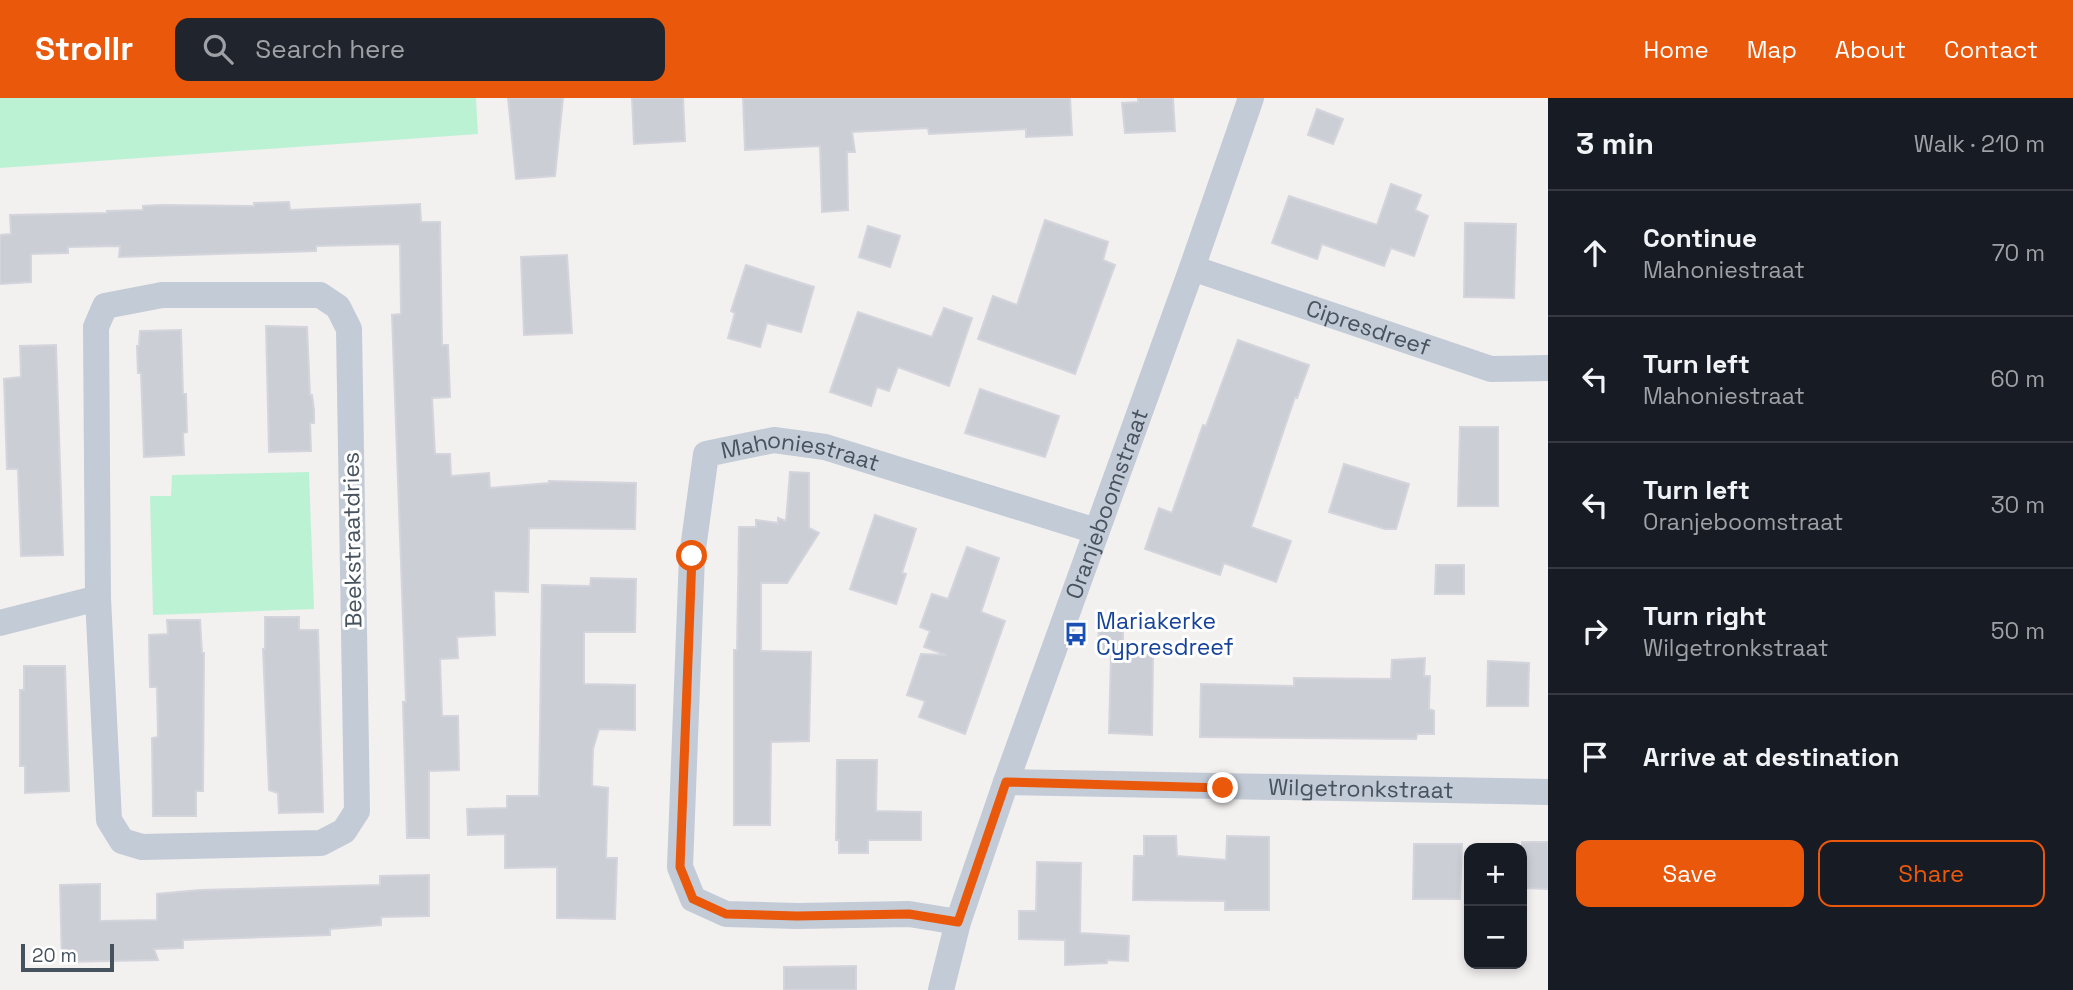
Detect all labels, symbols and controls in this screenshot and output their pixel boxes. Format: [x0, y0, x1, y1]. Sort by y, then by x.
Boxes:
search box [175, 18, 665, 81]
text: Strollr [35, 28, 133, 70]
icon: search [199, 30, 237, 68]
text: Search here [255, 32, 405, 66]
text: Home [1643, 34, 1709, 65]
text: Map [1747, 34, 1797, 65]
text: About [1835, 34, 1906, 65]
text: Contact [1944, 34, 2038, 65]
text: 3 min [1576, 124, 1654, 163]
text: Walk · 210 m [1914, 129, 2045, 159]
text: Continue [1643, 221, 1757, 255]
icon: ahead [1576, 234, 1614, 272]
text: 70 m [1992, 238, 2045, 268]
text: Mahoniestraat [1643, 255, 1805, 285]
street label: Cipresdreef [1302, 293, 1434, 362]
text: Turn left [1643, 347, 1750, 381]
icon: left [1576, 360, 1614, 398]
text: 60 m [1990, 364, 2045, 394]
text: Mahoniestraat [1643, 381, 1805, 411]
street label: Oranjeboomstraat [1058, 404, 1155, 603]
street label: Mahoniestraat [718, 424, 883, 478]
street label: Beekstraatdries [335, 452, 369, 628]
text: Turn left [1643, 473, 1750, 507]
icon: left [1576, 486, 1614, 524]
text: 30 m [1991, 490, 2045, 520]
text: Oranjeboomstraat [1643, 507, 1843, 537]
route start [676, 540, 707, 571]
text: Turn right [1643, 599, 1767, 633]
place label: Mariakerke Cypresdreef [1096, 606, 1234, 662]
icon: right [1576, 612, 1614, 650]
text: 50 m [1991, 616, 2045, 646]
bus stop icon: Mariakerke Cypresdreef [1062, 620, 1090, 648]
text: Wilgetronkstraat [1643, 633, 1829, 663]
icon: arrive [1576, 738, 1614, 776]
text: Arrive at destination [1643, 740, 1900, 774]
route end [1207, 772, 1238, 803]
street label: Wilgetronkstraat [1268, 772, 1454, 805]
button: Save [1576, 840, 1804, 907]
button: Share [1818, 840, 2045, 907]
map controls [1464, 843, 1527, 969]
button: + [1464, 843, 1527, 906]
button: − [1464, 906, 1527, 969]
scale bar [21, 941, 114, 973]
text: 20 m [32, 943, 77, 968]

